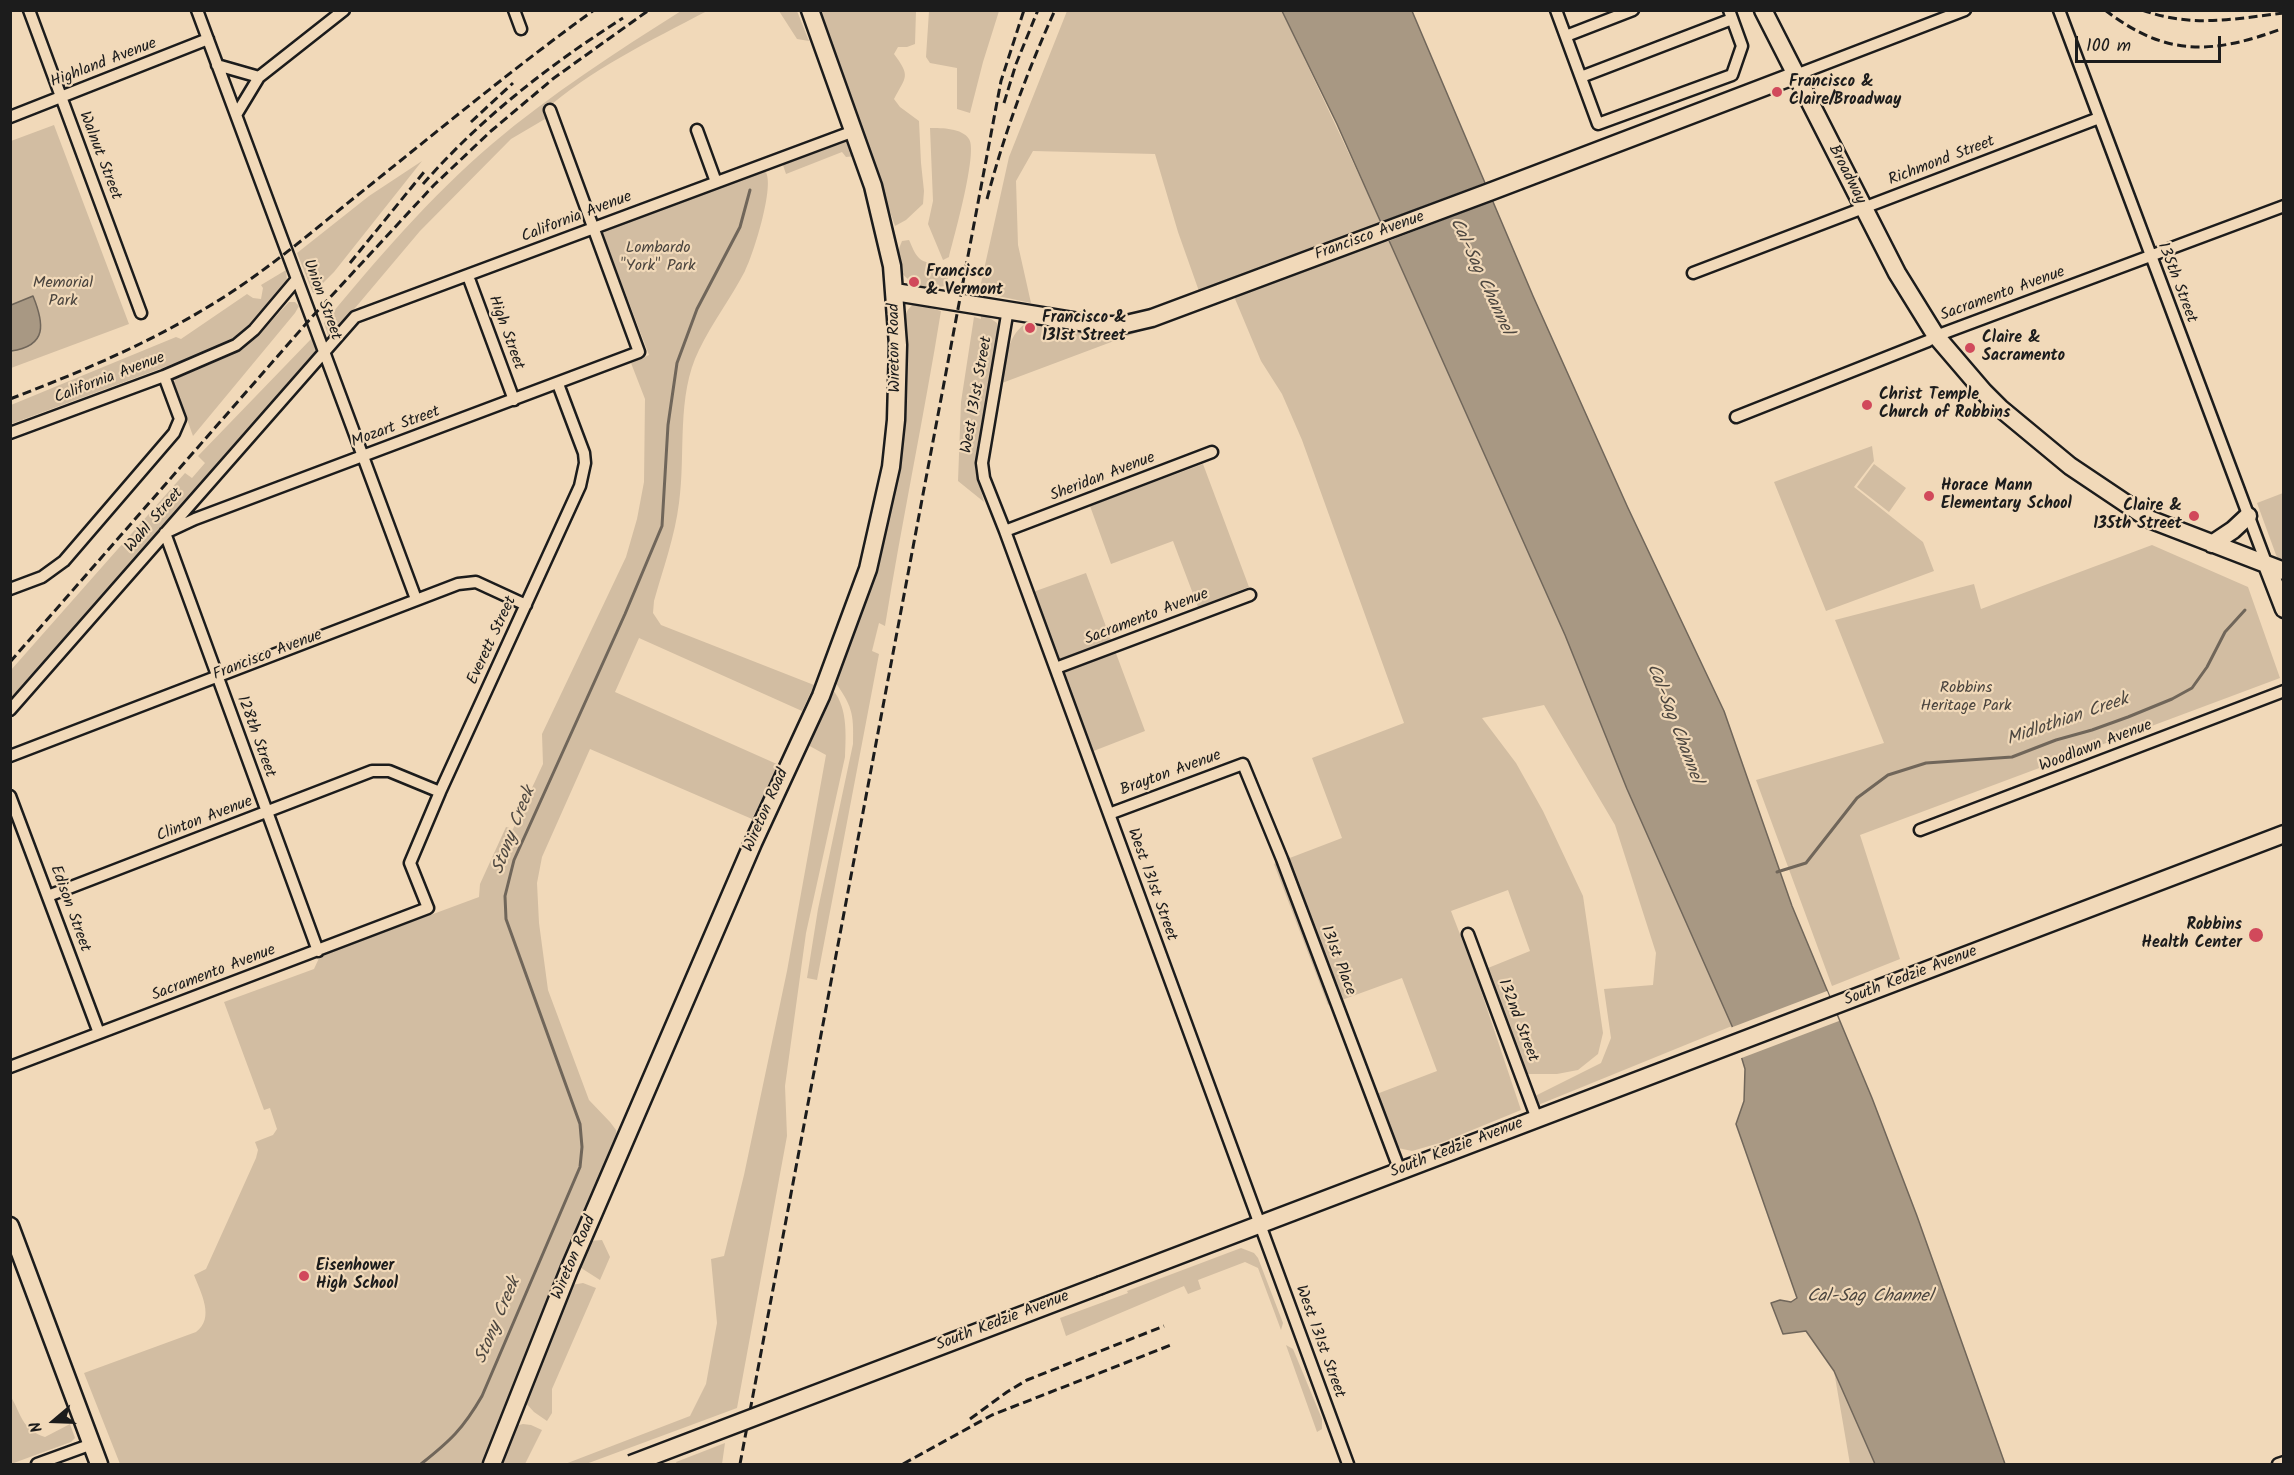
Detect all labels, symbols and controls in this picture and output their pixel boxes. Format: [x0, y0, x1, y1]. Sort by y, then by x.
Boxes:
scale bar [2078, 24, 2224, 62]
text: 100 m [2086, 32, 2131, 61]
street label: Highland Avenue [48, 35, 160, 93]
place label: Francisco & Claire/Broadway [1789, 73, 1901, 111]
marker: Francisco & Claire/Broadway [1770, 85, 1784, 99]
street label: Walnut Street [73, 109, 125, 203]
street label: Richmond Street [1886, 133, 1998, 191]
street label: Broadway [1823, 142, 1869, 208]
street label: California Avenue [519, 188, 635, 248]
street label: Francisco Avenue [1313, 208, 1427, 266]
water label: Cal-Sag Channel [1444, 215, 1516, 339]
park label: Lombardo "York" Park [620, 239, 696, 277]
street label: 135th Street [2152, 240, 2200, 326]
street label: Union Street [297, 257, 345, 343]
place label: Francisco & Vermont [926, 263, 1003, 301]
street label: Sacramento Avenue [1938, 264, 2068, 326]
park label: Memorial Park [33, 274, 93, 312]
marker: Francisco & Vermont [907, 275, 921, 289]
street label: High Street [483, 293, 527, 373]
street label: Wireton Road [886, 303, 906, 393]
place label: Francisco & 131st Street [1042, 309, 1127, 347]
marker: Francisco & 131st Street [1023, 321, 1037, 335]
place label: Claire & Sacramento [1982, 329, 2065, 367]
street label: West 131st Street [958, 335, 998, 455]
marker: Claire & Sacramento [1963, 341, 1977, 355]
street label: California Avenue [52, 349, 168, 409]
place label: Christ Temple Church of Robbins [1879, 386, 2010, 424]
marker: Christ Temple Church of Robbins [1860, 398, 1874, 412]
street label: Mozart Street [349, 403, 443, 453]
street label: Sheridan Avenue [1048, 449, 1158, 507]
place label: Horace Mann Elementary School [1941, 477, 2072, 515]
street label: Wahl Street [122, 485, 188, 557]
marker: Horace Mann Elementary School [1922, 489, 1936, 503]
place label: Claire & 135th Street [2093, 497, 2182, 535]
marker: Claire & 135th Street [2187, 509, 2201, 523]
street label: Sacramento Avenue [1082, 586, 1212, 650]
street label: Everett Street [464, 594, 522, 688]
street label: Francisco Avenue [211, 626, 325, 686]
water label: Cal-Sag Channel [1640, 661, 1706, 787]
park label: Robbins Heritage Park [1921, 679, 2011, 717]
water label: Midlothian Creek [2004, 690, 2132, 752]
street label: 128th Street [231, 693, 279, 781]
street label: Woodlawn Avenue [2037, 717, 2155, 777]
street label: Brayton Avenue [1118, 747, 1224, 801]
street label: Wireton Road [740, 766, 794, 856]
water label: Stony Creek [489, 785, 541, 877]
street label: Clinton Avenue [154, 793, 256, 847]
street label: West 131st Street [1122, 826, 1180, 944]
street label: Edison Street [44, 863, 94, 955]
place label: Robbins Health Center [2142, 916, 2242, 954]
street label: 131st Place [1315, 923, 1359, 999]
marker: Robbins Health Center [2247, 926, 2265, 944]
street label: Sacramento Avenue [149, 942, 279, 1006]
street label: South Kedzie Avenue [1842, 943, 1980, 1011]
street label: 132nd Street [1492, 977, 1542, 1065]
street label: South Kedzie Avenue [1388, 1115, 1526, 1183]
street label: Wireton Road [549, 1213, 601, 1303]
place label: Eisenhower High School [316, 1257, 398, 1295]
marker: Eisenhower High School [297, 1269, 311, 1283]
water label: Stony Creek [471, 1275, 527, 1367]
street label: West 131st Street [1290, 1283, 1348, 1401]
water label: Cal-Sag Channel [1807, 1287, 1933, 1309]
street label: South Kedzie Avenue [934, 1288, 1072, 1356]
north arrow [24, 1391, 84, 1451]
text: N [23, 1418, 50, 1436]

